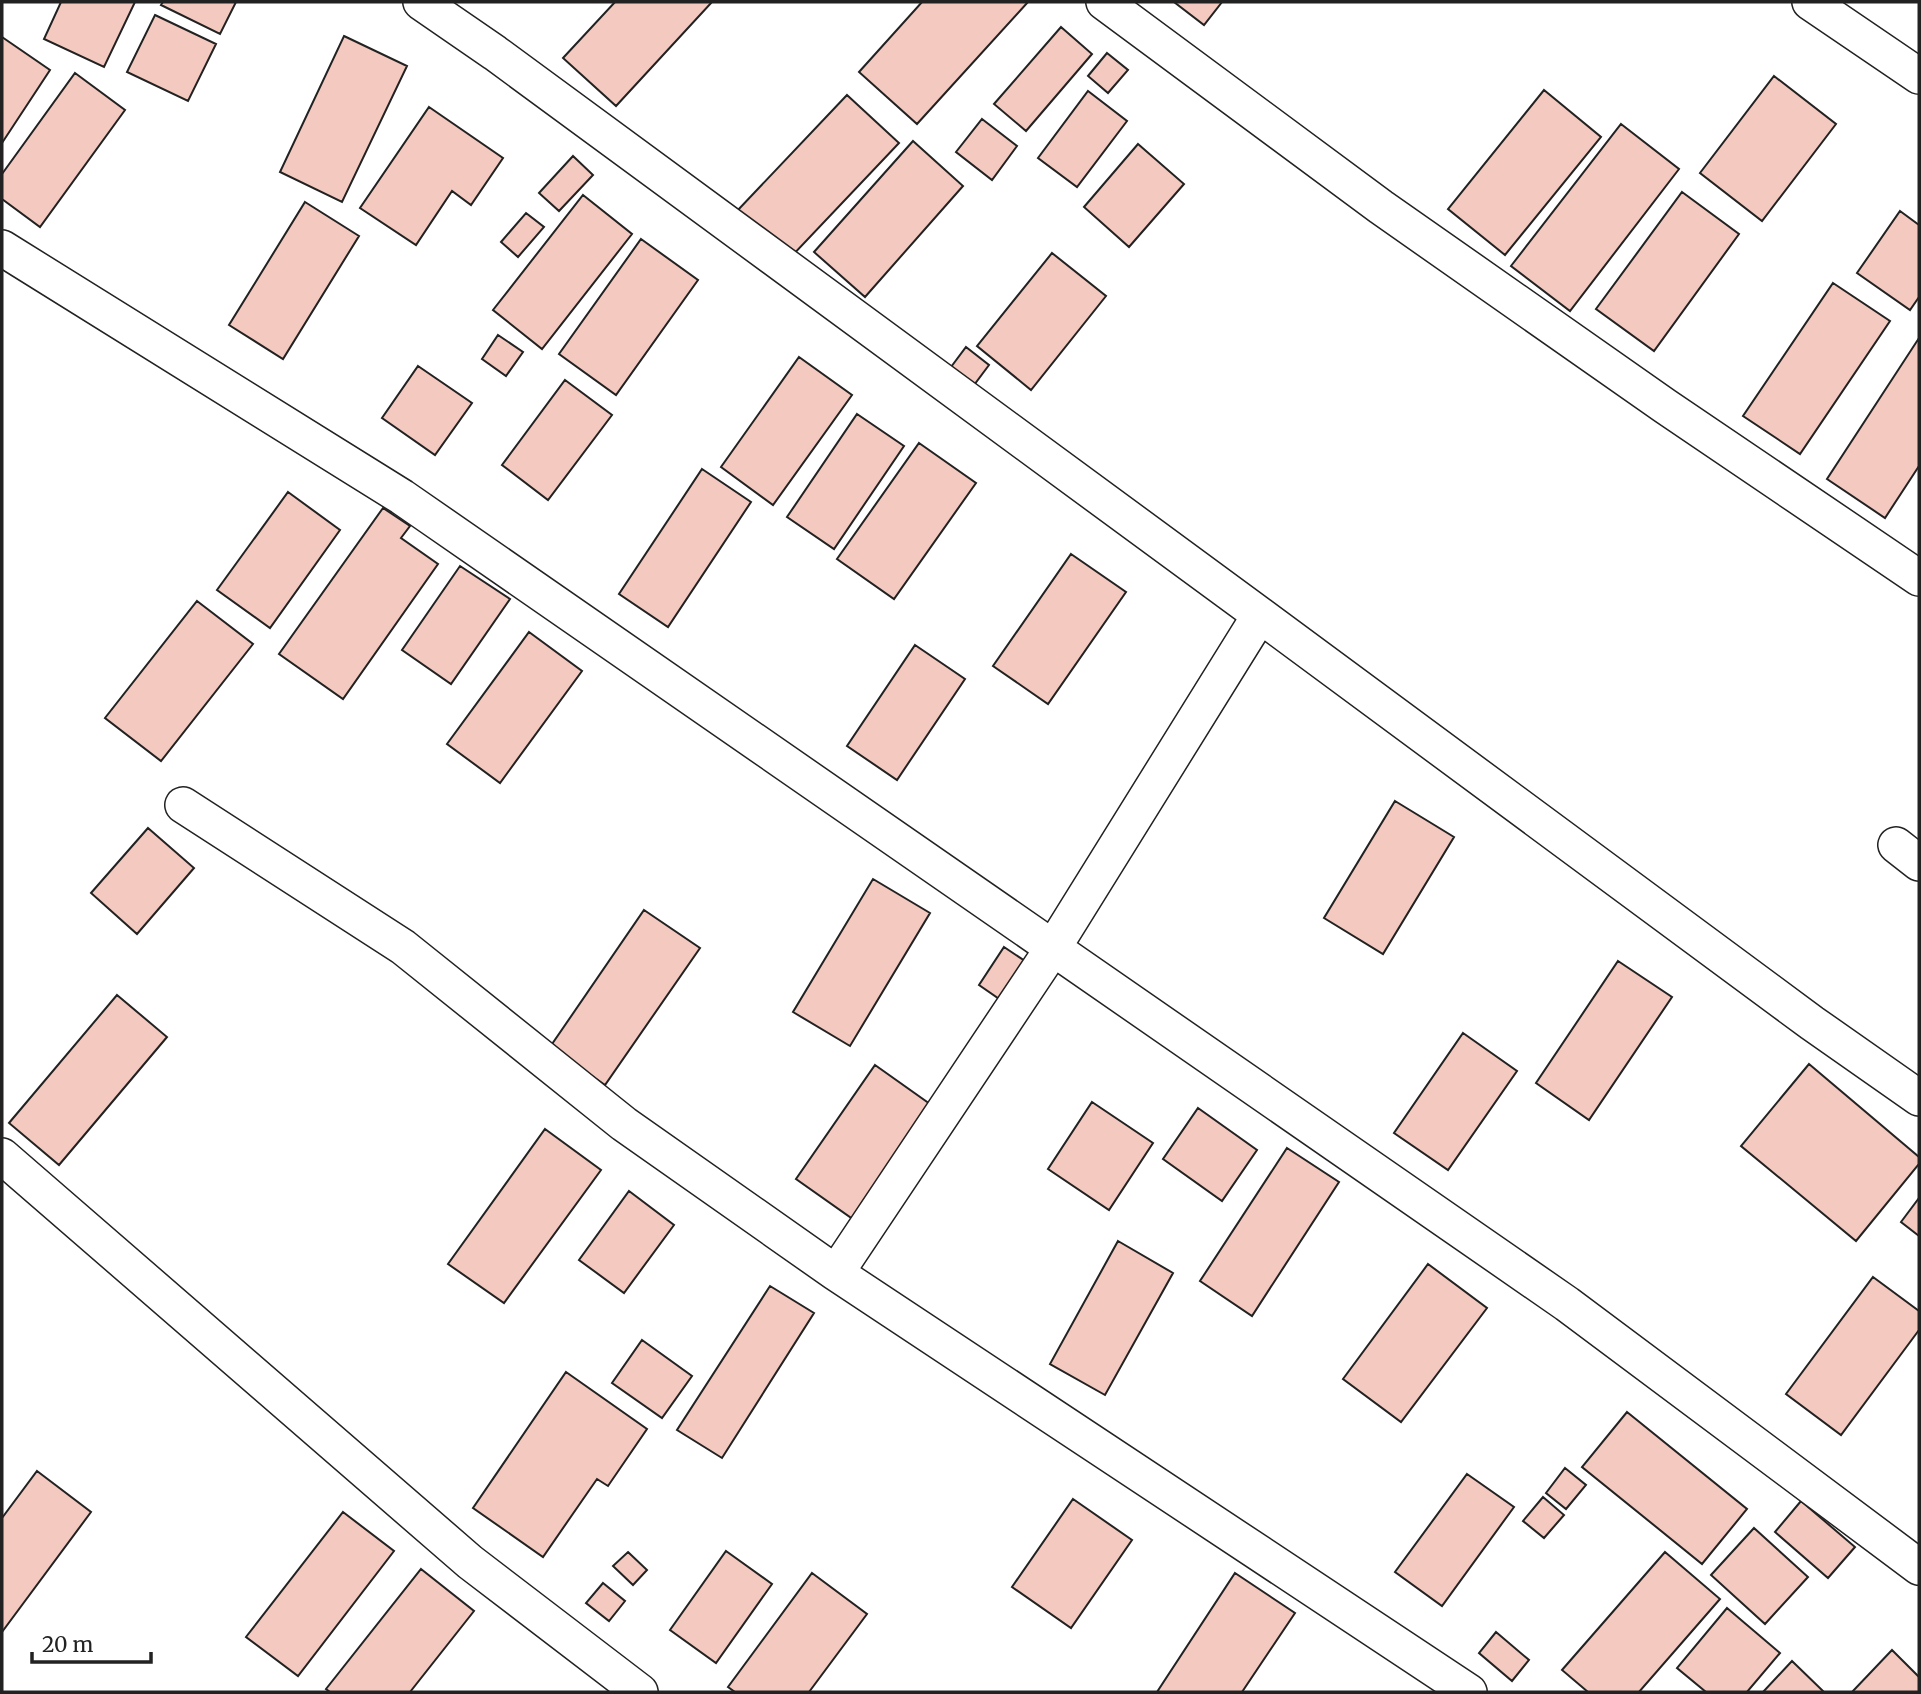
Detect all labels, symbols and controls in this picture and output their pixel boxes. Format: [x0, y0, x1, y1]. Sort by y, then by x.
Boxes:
scale bar [32, 1620, 150, 1664]
text: 20 m [42, 1631, 94, 1658]

